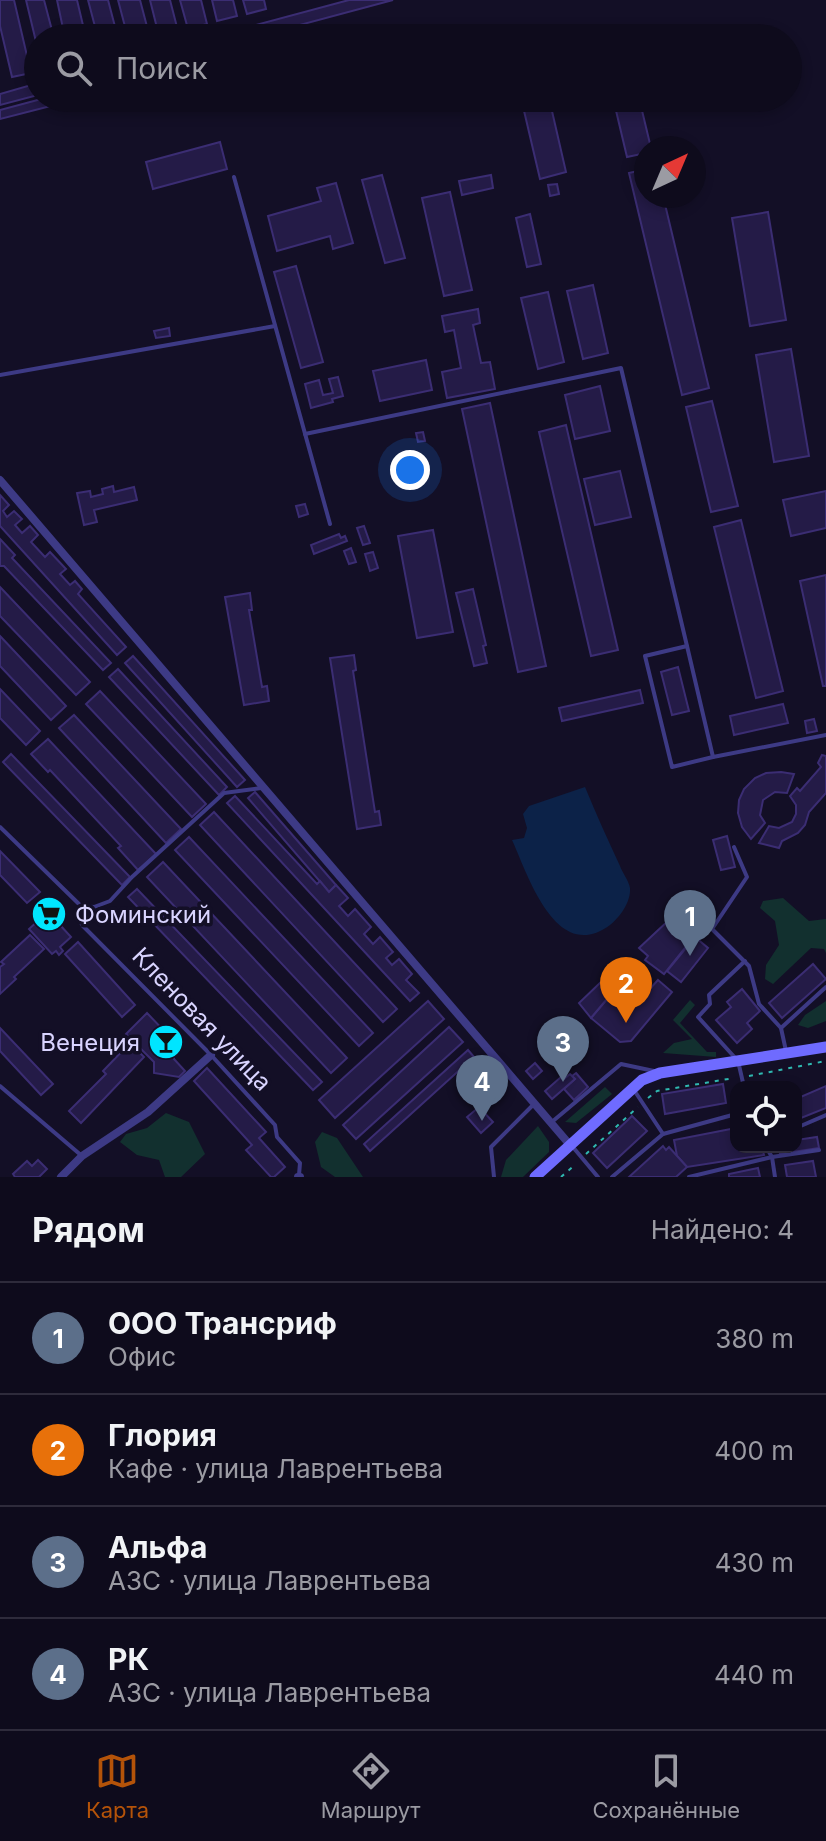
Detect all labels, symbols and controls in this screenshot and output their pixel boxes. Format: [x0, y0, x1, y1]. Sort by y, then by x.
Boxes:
search box [24, 24, 802, 112]
icon: search [52, 46, 96, 90]
text: Поиск [116, 50, 207, 86]
north arrow [634, 136, 706, 208]
your location [390, 450, 430, 490]
pin: 1 [664, 890, 716, 956]
supermarket icon: Фоминский [30, 895, 68, 933]
place label: Фоминский [75, 900, 211, 929]
street label: Кленовая улица [126, 941, 278, 1097]
pin: 2 [600, 957, 652, 1023]
pin: 3 [537, 1016, 589, 1082]
bar icon: Венеция [147, 1023, 185, 1061]
place label: Венеция [40, 1028, 140, 1057]
pin: 4 [456, 1055, 508, 1121]
map controls [730, 1081, 802, 1153]
button: locate [730, 1081, 802, 1153]
text: Рядом [32, 1209, 145, 1250]
text: Найдено: 4 [651, 1214, 794, 1245]
text: ООО Трансриф [108, 1305, 337, 1341]
text: 1 [52, 1323, 64, 1354]
text: 380 m [715, 1323, 794, 1354]
text: Офис [108, 1341, 176, 1372]
text: Глория [108, 1417, 217, 1453]
text: 2 [50, 1435, 66, 1466]
text: 400 m [714, 1435, 794, 1466]
text: Кафе · улица Лаврентьева [108, 1453, 443, 1484]
text: Альфа [108, 1529, 208, 1565]
text: 3 [50, 1547, 66, 1578]
text: 430 m [715, 1547, 794, 1578]
text: АЗС · улица Лаврентьева [108, 1565, 431, 1596]
text: РК [108, 1641, 149, 1677]
text: 4 [49, 1659, 67, 1690]
text: 440 m [714, 1659, 794, 1690]
text: АЗС · улица Лаврентьева [108, 1677, 431, 1708]
tab: Карта [86, 1749, 149, 1823]
tab: Маршрут [321, 1749, 421, 1823]
tab: Сохранённые [592, 1749, 740, 1823]

